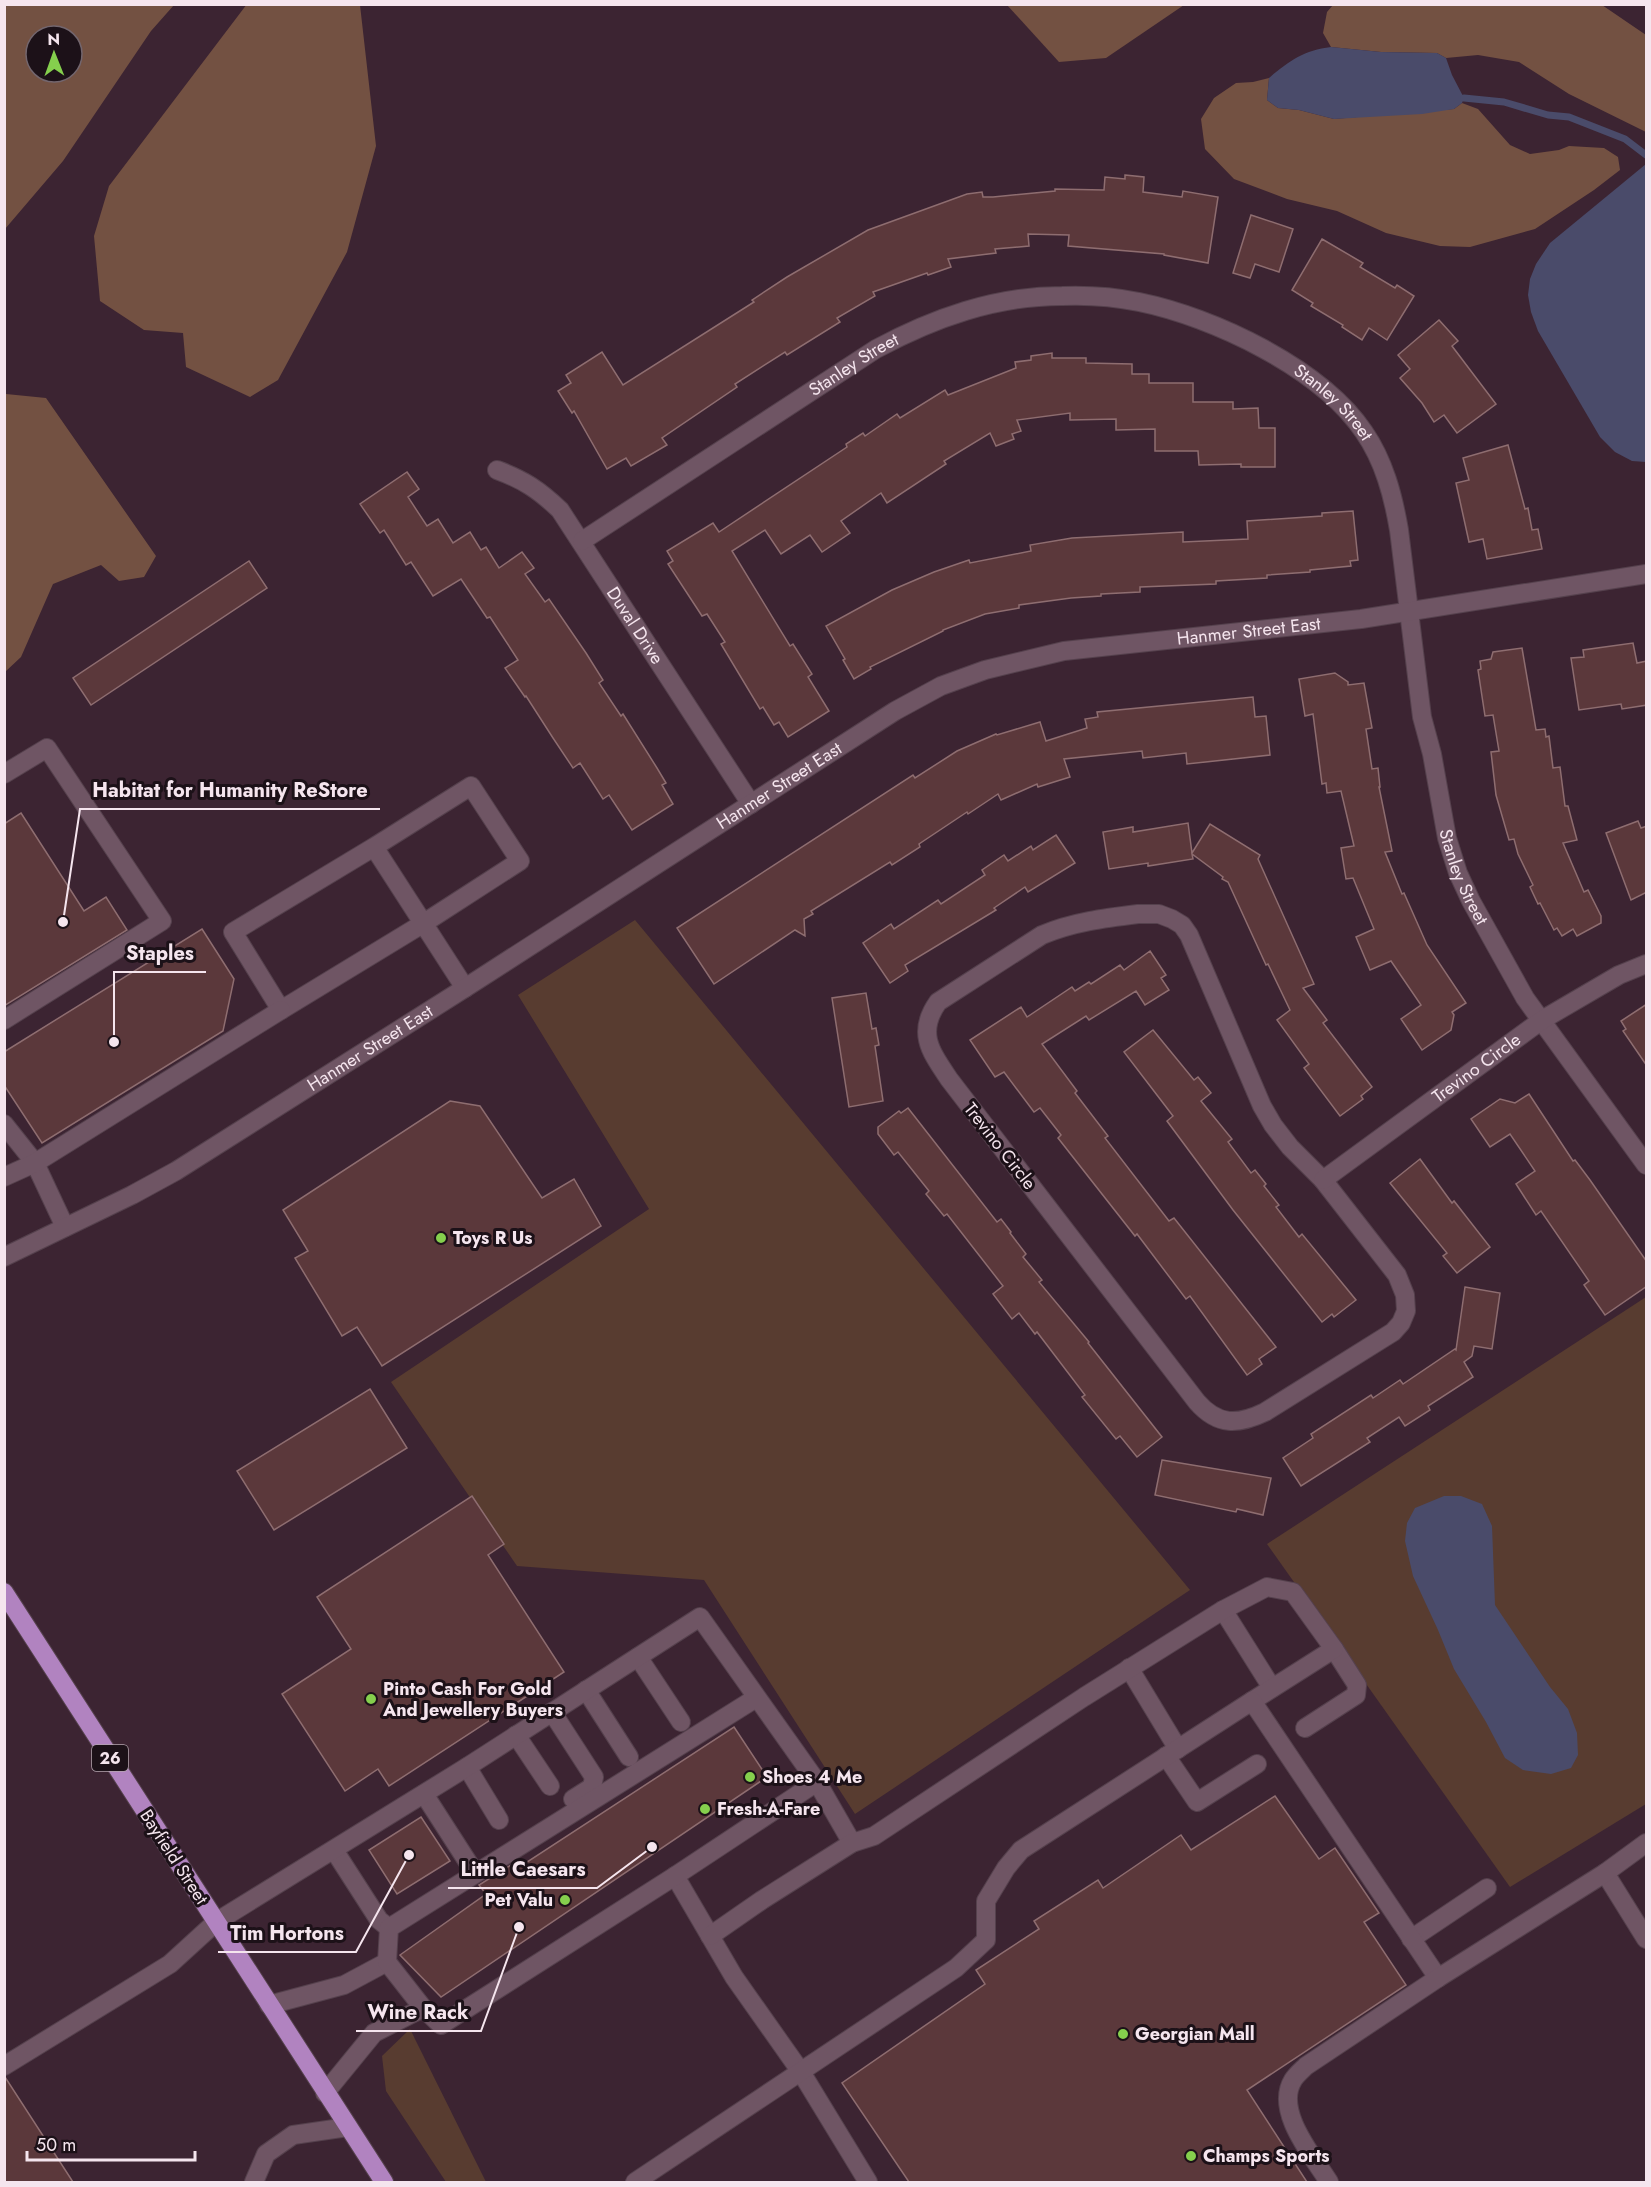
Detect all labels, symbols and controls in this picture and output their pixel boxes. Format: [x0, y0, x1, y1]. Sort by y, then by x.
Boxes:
north arrow [24, 24, 84, 84]
text: N [47, 28, 60, 51]
street label: Stanley Street [804, 326, 903, 403]
street label: Stanley Street [1289, 358, 1380, 446]
street label: Duval Drive [600, 582, 670, 669]
street label: Hanmer Street East [1175, 610, 1322, 652]
street label: Hanmer Street East [711, 735, 847, 836]
callout: Habitat for Humanity ReStore [80, 771, 380, 809]
text: Habitat for Humanity ReStore [92, 776, 368, 805]
street label: Stanley Street [1433, 827, 1495, 930]
callout: Staples [114, 934, 206, 972]
text: Staples [126, 939, 194, 968]
street label: Hanmer Street East [302, 998, 439, 1098]
street label: Trevino Circle [1427, 1027, 1526, 1109]
street label: Trevino Circle [958, 1097, 1042, 1195]
place label: Toys R Us [453, 1225, 533, 1251]
marker: Toys R Us [434, 1231, 448, 1245]
place label: Pinto Cash For Gold And Jewellery Buyers [382, 1676, 563, 1723]
marker: Pinto Cash For Gold And Jewellery Buyers [364, 1692, 378, 1706]
road number: 26 [92, 1745, 128, 1771]
place label: Shoes 4 Me [762, 1764, 862, 1790]
marker: Shoes 4 Me [743, 1770, 757, 1784]
place label: Fresh-A-Fare [717, 1796, 820, 1822]
marker: Fresh-A-Fare [698, 1802, 712, 1816]
street label: Bayfield Street [134, 1804, 215, 1910]
callout: Little Caesars [448, 1850, 597, 1888]
text: Little Caesars [460, 1855, 586, 1884]
place label: Pet Valu [485, 1887, 553, 1913]
marker: Pet Valu [558, 1893, 572, 1907]
callout: Tim Hortons [218, 1914, 356, 1952]
text: Tim Hortons [230, 1919, 344, 1948]
callout: Wine Rack [356, 1993, 481, 2031]
text: Wine Rack [368, 1998, 469, 2027]
place label: Georgian Mall [1135, 2021, 1255, 2047]
marker: Georgian Mall [1116, 2027, 1130, 2041]
scale bar [27, 2124, 195, 2162]
text: 50 m [36, 2132, 76, 2158]
place label: Champs Sports [1203, 2143, 1329, 2169]
marker: Champs Sports [1184, 2149, 1198, 2163]

